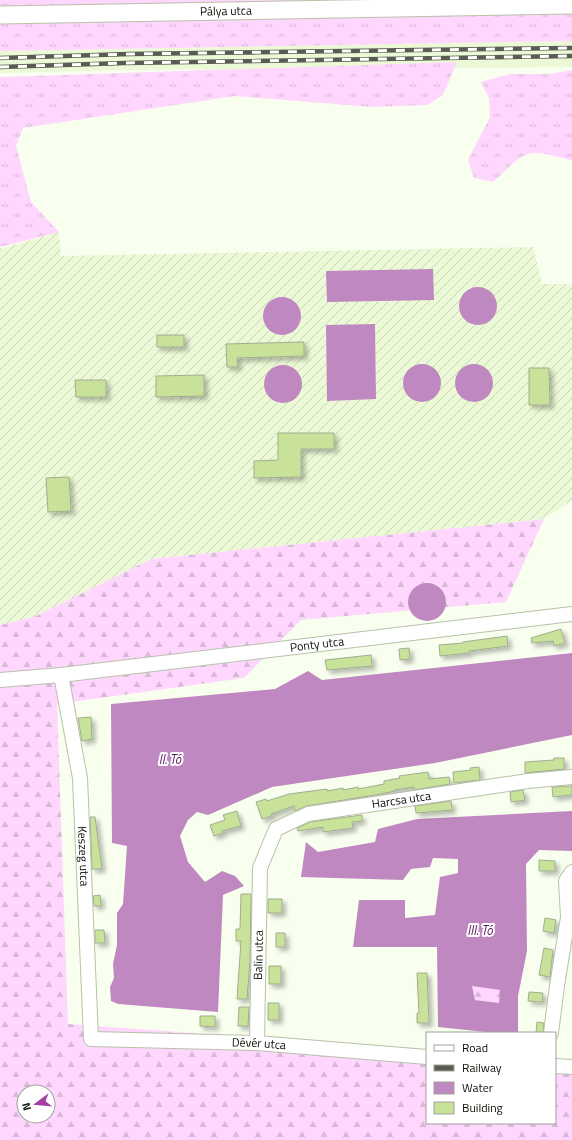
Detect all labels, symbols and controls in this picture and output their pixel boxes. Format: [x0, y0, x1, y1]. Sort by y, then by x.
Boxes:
street label: Pálya utca [200, 1, 252, 21]
street label: Ponty utca [289, 631, 345, 657]
water label: II. Tó [159, 749, 182, 769]
street label: Harcsa utca [371, 786, 432, 813]
street label: Keszeg utca [73, 826, 95, 887]
water label: III. Tó [467, 920, 493, 940]
street label: Balin utca [248, 930, 268, 980]
street label: Dévér utca [232, 1032, 287, 1054]
legend [426, 1032, 556, 1124]
text: Road [462, 1038, 488, 1057]
text: Railway [462, 1058, 502, 1077]
text: Water [462, 1078, 493, 1097]
north arrow [16, 1084, 56, 1124]
text: Building [462, 1098, 503, 1117]
text: N [18, 1101, 35, 1113]

